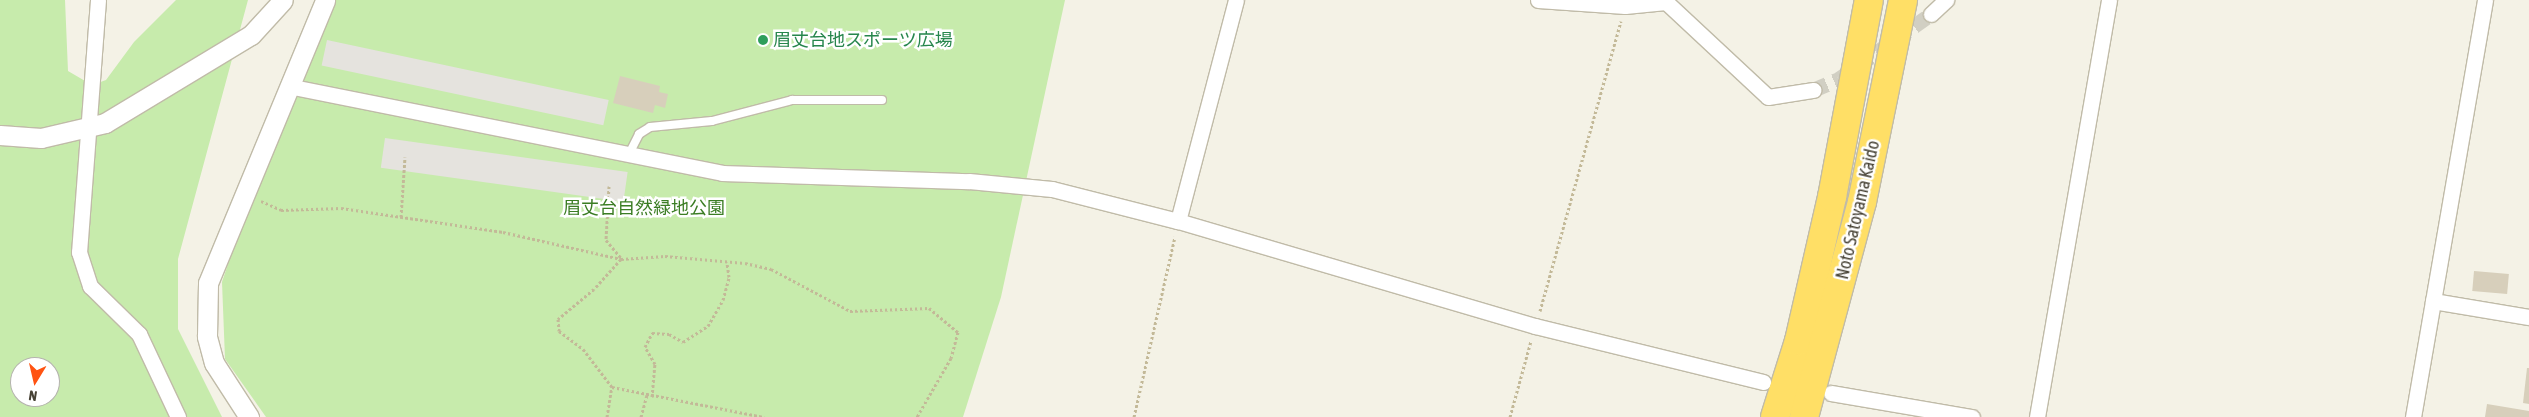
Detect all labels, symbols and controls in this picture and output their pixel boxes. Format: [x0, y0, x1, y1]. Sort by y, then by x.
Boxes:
place label: 眉丈台地スポーツ広場 [773, 29, 953, 51]
marker: 眉丈台地スポーツ広場 [757, 34, 769, 46]
street label: Noto Satoyama Kaido [1832, 139, 1884, 281]
park label: 眉丈台自然緑地公園 [563, 197, 725, 219]
north arrow [10, 357, 60, 407]
text: N [27, 387, 38, 404]

